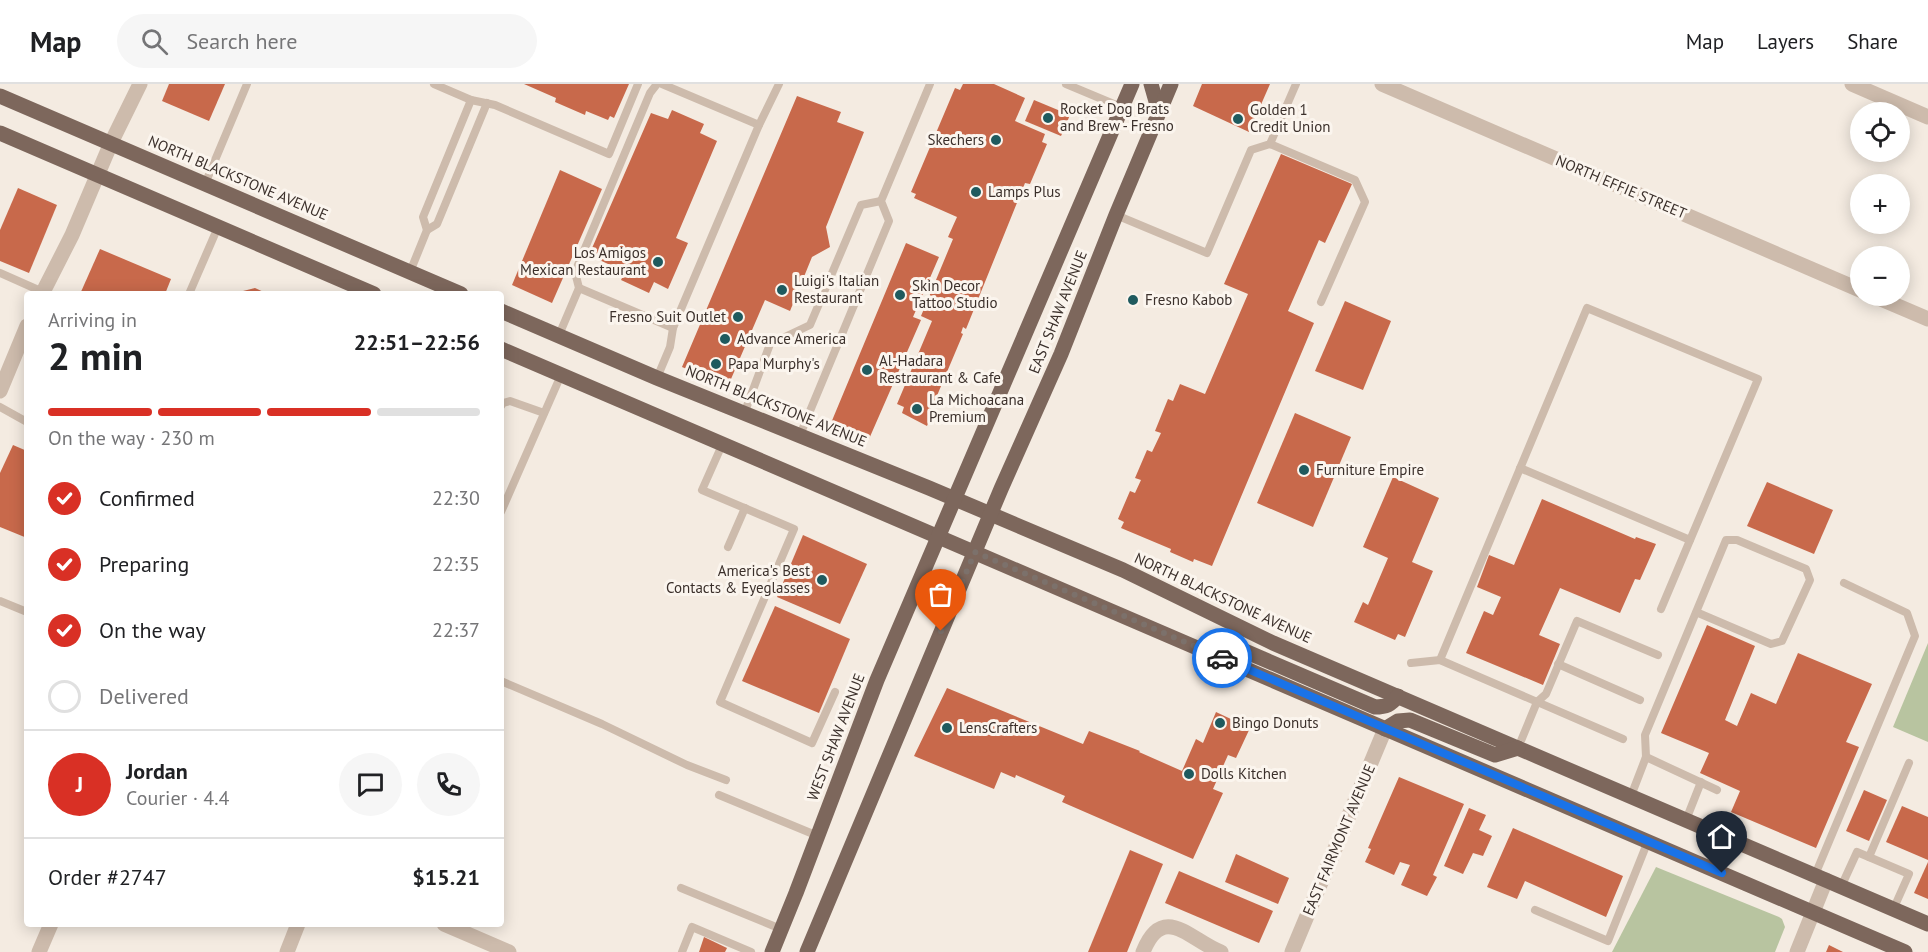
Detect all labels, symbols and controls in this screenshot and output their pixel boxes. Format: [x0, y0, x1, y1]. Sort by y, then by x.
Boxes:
search box [117, 14, 537, 68]
text: Map [30, 23, 81, 60]
icon: search [138, 25, 171, 58]
text: Search here [186, 27, 297, 55]
text: Map [1686, 28, 1724, 55]
text: Layers [1757, 28, 1814, 55]
text: Share [1847, 28, 1898, 55]
place label: Rocket Dog Brats and Brew - Fresno [1060, 99, 1174, 135]
place label: Golden 1 Credit Union [1250, 100, 1330, 136]
map controls [1850, 102, 1910, 306]
button: locate [1850, 102, 1910, 162]
marker: Rocket Dog Brats and Brew - Fresno [1041, 111, 1055, 125]
marker: Golden 1 Credit Union [1231, 112, 1245, 126]
place label: Skechers [928, 130, 984, 149]
street label: NORTH BLACKSTONE AVENUE [145, 131, 331, 224]
marker: Skechers [989, 133, 1003, 147]
street label: NORTH EFFIE STREET [1553, 150, 1690, 223]
button: + [1850, 174, 1910, 234]
place label: Lamps Plus [988, 182, 1061, 201]
marker: Lamps Plus [969, 185, 983, 199]
place label: Los Amigos Mexican Restaurant [520, 243, 646, 279]
button: − [1850, 246, 1910, 306]
street label: EAST SHAW AVENUE [1024, 247, 1091, 376]
marker: Los Amigos Mexican Restaurant [651, 255, 665, 269]
place label: Luigi's Italian Restaurant [794, 271, 879, 307]
place label: Skin Decor Tattoo Studio [912, 276, 998, 312]
marker: Luigi's Italian Restaurant [775, 283, 789, 297]
marker: Skin Decor Tattoo Studio [893, 288, 907, 302]
place label: Fresno Kabob [1145, 290, 1232, 309]
marker: Fresno Kabob [1126, 293, 1140, 307]
text: Arriving in [48, 307, 137, 333]
place label: Fresno Suit Outlet [609, 307, 726, 326]
marker: Fresno Suit Outlet [731, 310, 745, 324]
text: 22:51–22:56 [354, 328, 480, 356]
place label: Advance America [737, 329, 846, 348]
text: 2 min [48, 330, 143, 381]
marker: Advance America [718, 332, 732, 346]
place label: Al-Hadara Restraurant & Cafe [879, 351, 1001, 387]
place label: Papa Murphy's [728, 354, 820, 373]
marker: Papa Murphy's [709, 357, 723, 371]
street label: NORTH BLACKSTONE AVENUE [683, 360, 869, 451]
marker: Al-Hadara Restraurant & Cafe [860, 363, 874, 377]
place label: La Michoacana Premium [929, 390, 1024, 426]
marker: La Michoacana Premium [910, 402, 924, 416]
text: On the way · 230 m [48, 425, 215, 451]
place label: Furniture Empire [1316, 460, 1424, 479]
marker: Furniture Empire [1297, 463, 1311, 477]
icon: check [48, 482, 81, 515]
text: Confirmed [99, 484, 195, 512]
text: 22:30 [432, 485, 480, 511]
icon: check [48, 548, 81, 581]
street label: NORTH BLACKSTONE AVENUE [1131, 548, 1315, 647]
text: Preparing [99, 550, 189, 578]
text: 22:35 [432, 551, 480, 577]
place label: America's Best Contacts & Eyeglasses [666, 561, 810, 597]
pin [915, 569, 966, 631]
marker: America's Best Contacts & Eyeglasses [815, 573, 829, 587]
icon: bag [924, 578, 957, 611]
icon: check [48, 614, 81, 647]
text: On the way [99, 616, 206, 644]
text: 22:37 [432, 617, 480, 643]
courier [1192, 628, 1252, 688]
icon: car [1206, 642, 1239, 675]
street label: WEST SHAW AVENUE [803, 671, 869, 803]
text: Delivered [99, 682, 189, 710]
place label: Bingo Donuts [1232, 713, 1319, 732]
marker: Bingo Donuts [1213, 716, 1227, 730]
place label: LensCrafters [959, 718, 1037, 737]
marker: LensCrafters [940, 721, 954, 735]
button: chat [339, 753, 402, 816]
button: phone [417, 753, 480, 816]
text: Jordan [126, 757, 188, 785]
street label: EAST FAIRMONT AVENUE [1298, 761, 1379, 918]
place label: Dolls Kitchen [1201, 764, 1287, 783]
marker: Dolls Kitchen [1182, 767, 1196, 781]
text: J [76, 770, 83, 798]
text: Courier · 4.4 [126, 785, 229, 811]
pin [1696, 811, 1747, 873]
icon: home [1705, 820, 1738, 853]
text: Order #2747 [48, 863, 167, 891]
text: $15.21 [412, 863, 480, 891]

